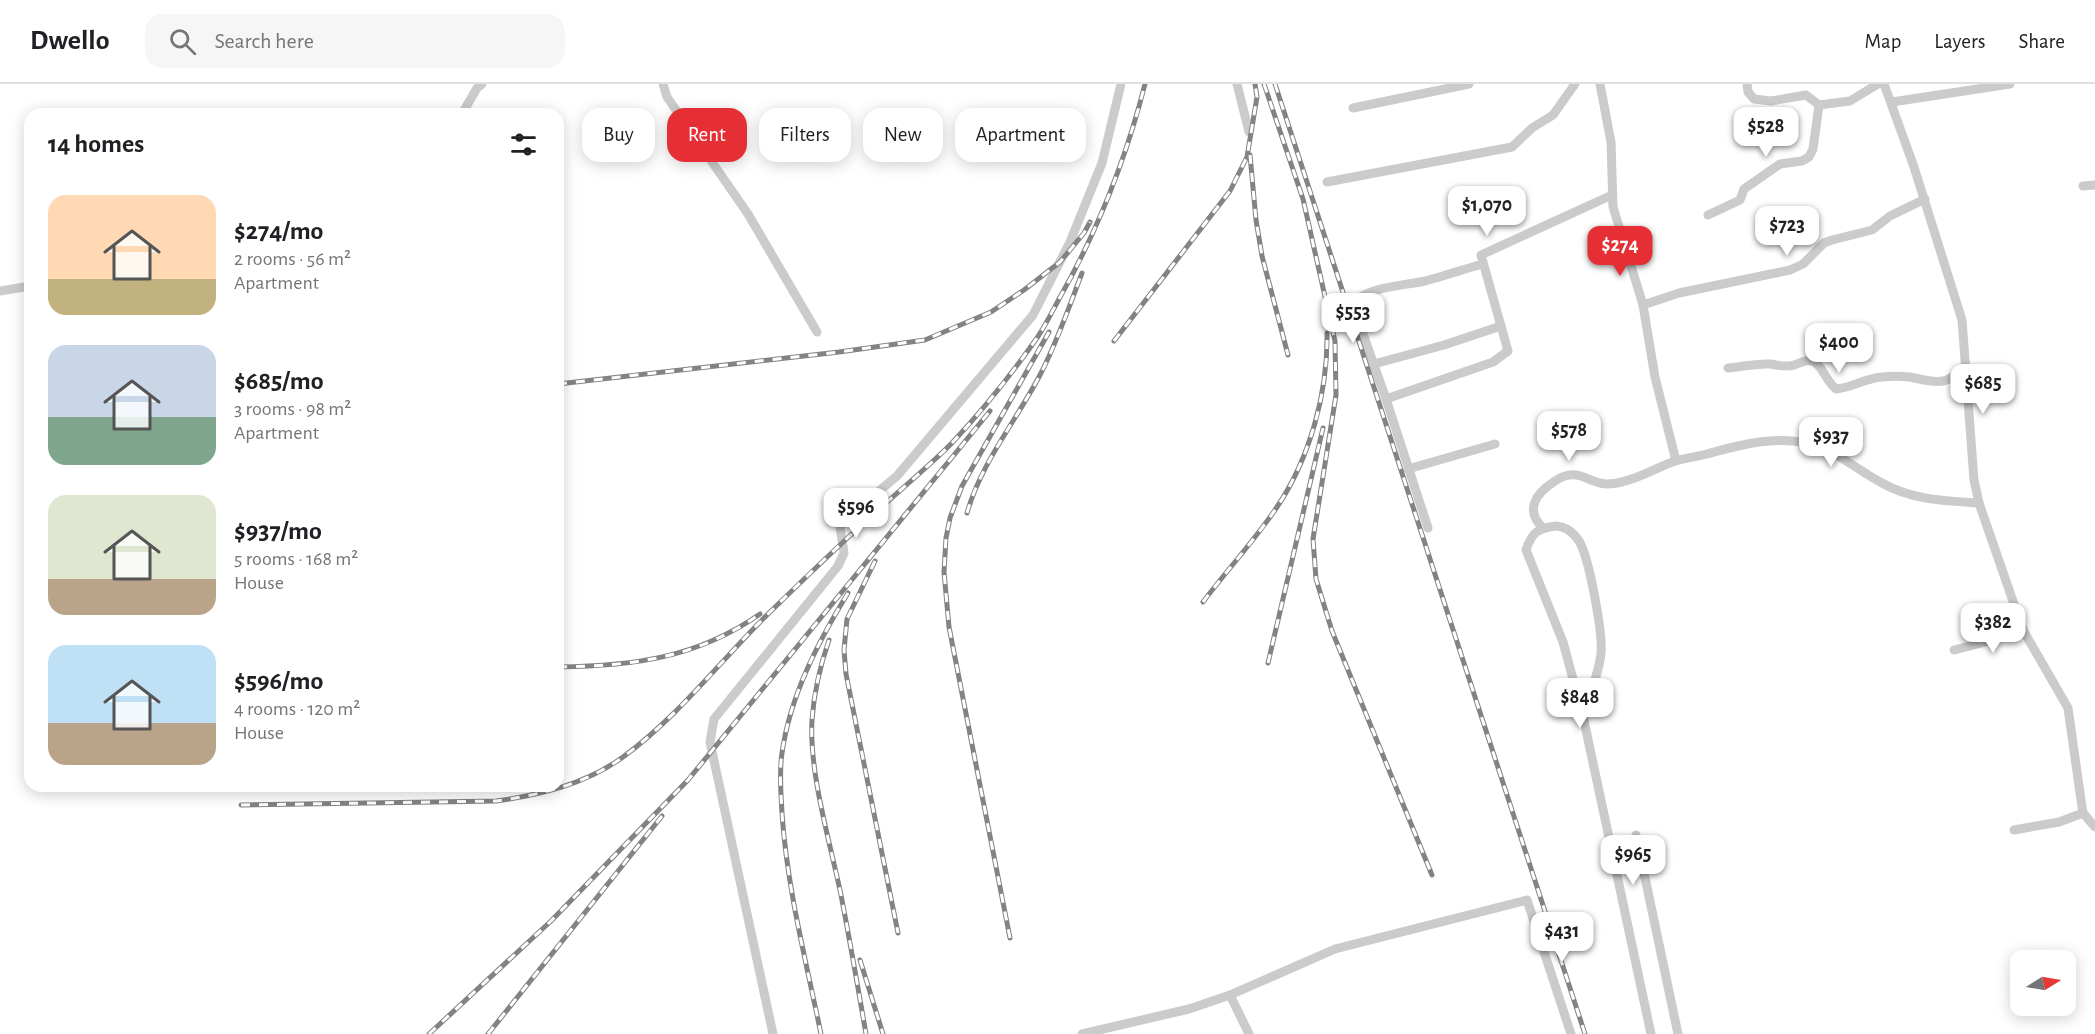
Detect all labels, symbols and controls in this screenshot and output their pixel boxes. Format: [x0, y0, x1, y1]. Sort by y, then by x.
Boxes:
search box [145, 14, 565, 68]
icon: search [166, 25, 199, 58]
text: Dwello [30, 27, 109, 55]
text: Search here [214, 30, 314, 52]
text: Map [1865, 31, 1901, 52]
text: Layers [1934, 31, 1985, 52]
text: Share [2018, 31, 2065, 52]
pin: $528 [1730, 107, 1802, 158]
chip: Buy [582, 108, 655, 162]
chip: Rent [667, 108, 747, 162]
chip: Filters [759, 108, 851, 162]
chip: New [863, 108, 943, 162]
chip: Apartment [955, 108, 1086, 162]
text: $528 [1748, 116, 1784, 136]
icon: filters [507, 128, 540, 161]
text: 14 homes [48, 131, 144, 157]
pin: $1,070 [1438, 186, 1536, 237]
text: $1,070 [1462, 195, 1512, 215]
pin: $723 [1751, 206, 1823, 257]
text: $723 [1769, 215, 1805, 235]
text: $274/mo [234, 218, 323, 244]
icon: home [96, 219, 168, 291]
pin: $274 [1584, 226, 1656, 277]
text: $274 [1601, 235, 1639, 255]
text: 2 rooms · 56 m² [234, 249, 351, 269]
text: Apartment [234, 273, 319, 293]
pin: $553 [1317, 293, 1389, 344]
text: $553 [1336, 302, 1370, 322]
pin: $400 [1803, 323, 1875, 374]
text: $400 [1819, 332, 1859, 352]
pin: $685 [1947, 364, 2019, 415]
text: $685/mo [234, 368, 324, 394]
icon: home [96, 369, 168, 441]
text: $685 [1964, 373, 2002, 393]
text: 3 rooms · 98 m² [234, 399, 351, 419]
pin: $578 [1533, 411, 1605, 462]
pin: $937 [1795, 417, 1867, 468]
text: $578 [1551, 420, 1587, 440]
text: Apartment [234, 423, 319, 443]
text: $937 [1813, 426, 1849, 446]
pin: $596 [820, 488, 892, 539]
text: $596 [838, 497, 874, 517]
text: $937/mo [234, 518, 322, 544]
icon: home [96, 519, 168, 591]
text: 5 rooms · 168 m² [234, 549, 358, 569]
text: House [234, 573, 284, 593]
pin: $382 [1957, 603, 2029, 654]
text: $382 [1975, 612, 2011, 632]
text: $596/mo [234, 668, 323, 694]
icon: home [96, 669, 168, 741]
pin: $848 [1544, 678, 1616, 729]
text: $848 [1561, 687, 1599, 707]
text: 4 rooms · 120 m² [234, 699, 360, 719]
text: House [234, 723, 284, 743]
pin: $965 [1597, 835, 1669, 886]
text: $965 [1615, 844, 1651, 864]
pin: $431 [1526, 912, 1598, 963]
text: $431 [1545, 921, 1579, 941]
north arrow [2010, 950, 2076, 1016]
map controls [2010, 950, 2076, 1016]

